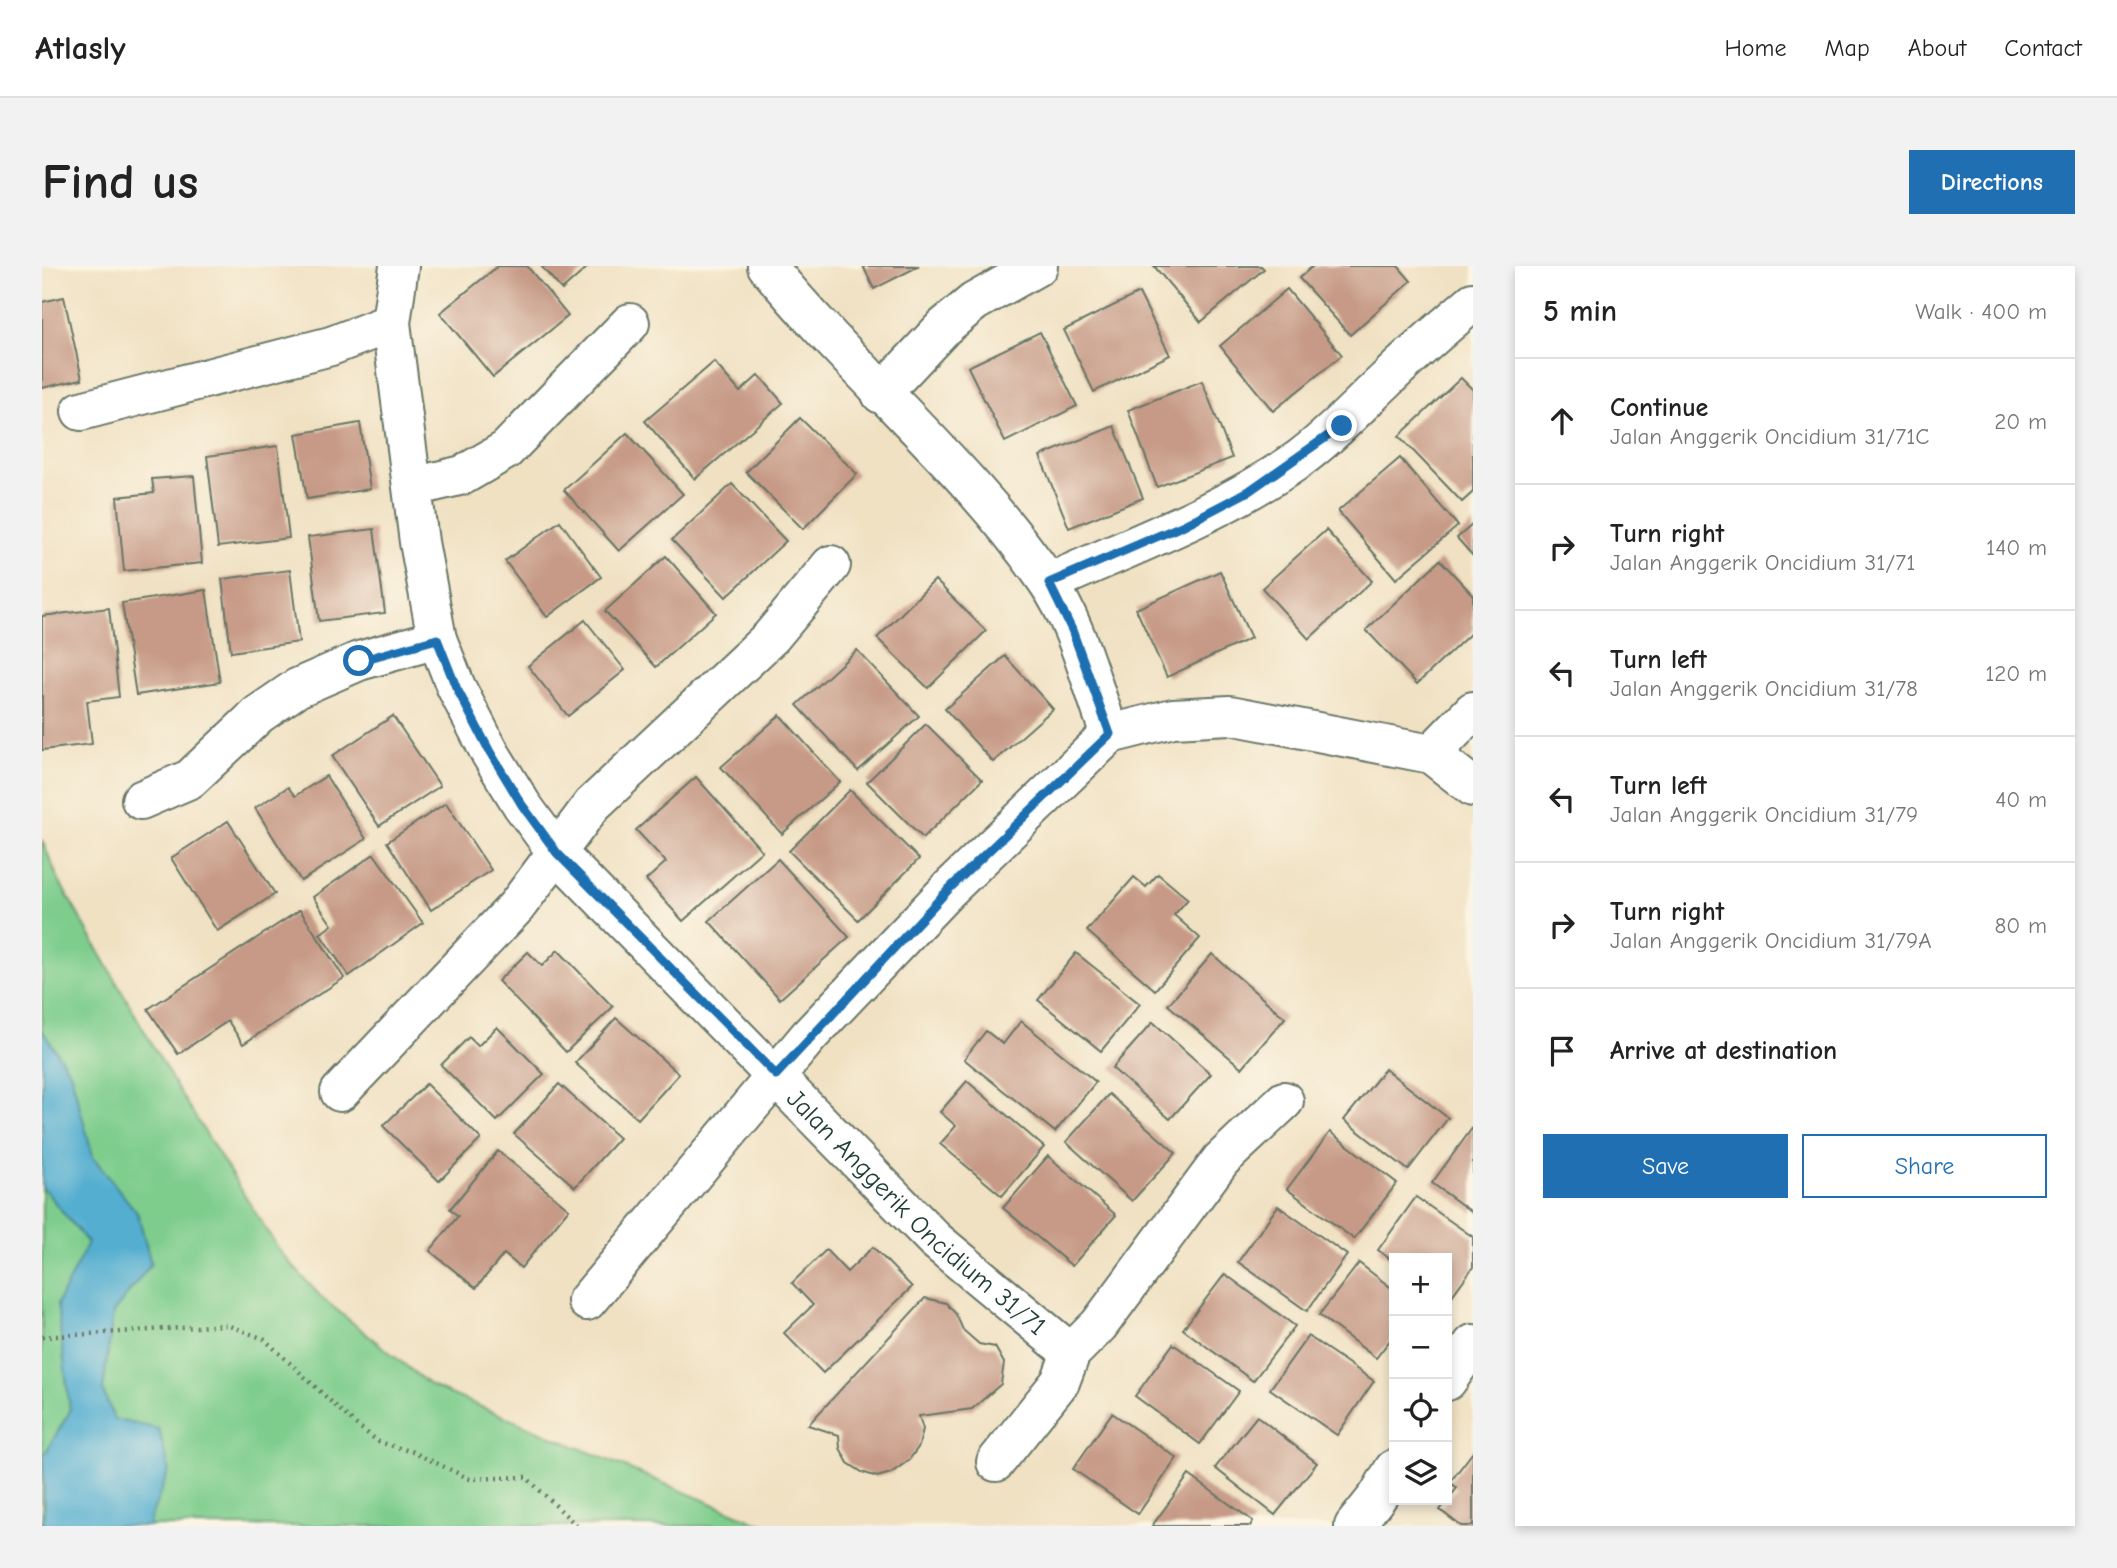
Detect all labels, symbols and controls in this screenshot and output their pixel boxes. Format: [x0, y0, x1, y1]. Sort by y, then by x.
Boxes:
text: Atlasly [35, 29, 126, 67]
text: Home [1725, 34, 1786, 62]
text: Map [1824, 34, 1870, 62]
text: About [1908, 34, 1966, 62]
text: Contact [2004, 34, 2082, 62]
button: Directions [1909, 150, 2075, 214]
text: Find us [42, 154, 198, 210]
text: 5 min [1543, 294, 1617, 329]
text: Walk · 400 m [1915, 298, 2047, 325]
text: Continue [1610, 393, 1708, 423]
icon: ahead [1543, 402, 1581, 440]
text: 20 m [1994, 408, 2047, 435]
route end [1326, 410, 1357, 441]
text: Jalan Anggerik Oncidium 31/71C [1610, 423, 1929, 450]
text: Turn right [1610, 519, 1724, 549]
icon: right [1543, 528, 1581, 566]
text: 140 m [1986, 534, 2047, 561]
text: Jalan Anggerik Oncidium 31/71 [1610, 549, 1915, 576]
route start [343, 645, 374, 676]
text: Turn left [1610, 645, 1707, 675]
icon: left [1543, 654, 1581, 692]
text: 120 m [1985, 660, 2047, 687]
text: Jalan Anggerik Oncidium 31/78 [1610, 675, 1918, 702]
text: Turn left [1610, 771, 1707, 801]
icon: left [1543, 780, 1581, 818]
text: 40 m [1995, 786, 2047, 813]
text: Jalan Anggerik Oncidium 31/79 [1610, 801, 1918, 828]
text: Turn right [1610, 897, 1724, 927]
icon: right [1543, 906, 1581, 944]
text: 80 m [1994, 912, 2047, 939]
text: Jalan Anggerik Oncidium 31/79A [1610, 927, 1932, 954]
icon: arrive [1543, 1032, 1581, 1070]
text: Arrive at destination [1610, 1036, 1837, 1066]
street label: Jalan Anggerik Oncidium 31/71 [780, 1084, 1052, 1342]
button: Save [1543, 1134, 1788, 1198]
button: Share [1802, 1134, 2047, 1198]
map controls [1389, 1253, 1452, 1505]
button: + [1389, 1253, 1452, 1316]
button: − [1389, 1316, 1452, 1379]
button: locate [1389, 1379, 1452, 1442]
button: layers [1389, 1442, 1452, 1505]

